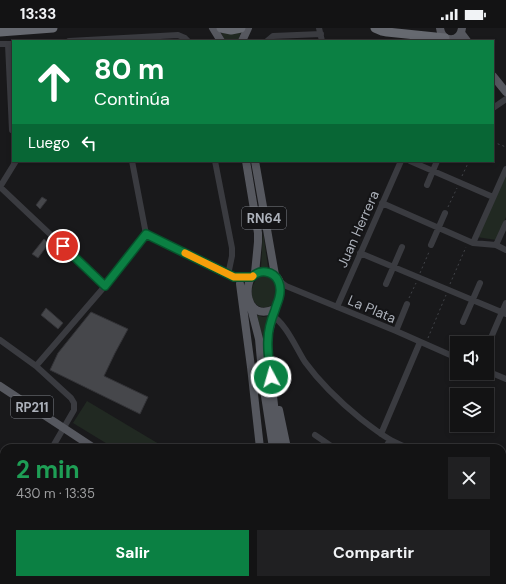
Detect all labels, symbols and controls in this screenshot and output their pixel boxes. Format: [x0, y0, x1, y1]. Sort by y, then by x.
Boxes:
text: 13:33 [20, 4, 56, 24]
text: 80 m [94, 51, 164, 88]
icon: ahead [28, 56, 80, 108]
text: Continúa [94, 87, 170, 111]
icon: left [78, 132, 100, 154]
text: Luego [28, 133, 70, 153]
street label: Juan Herrera [333, 188, 383, 270]
road number: RN64 [242, 207, 286, 229]
pin [46, 229, 80, 263]
icon: arrive [52, 235, 74, 257]
street label: La Plata [345, 291, 399, 327]
map controls [450, 336, 494, 432]
button: sound [450, 336, 494, 380]
position arrow [250, 356, 292, 398]
button: layers [450, 388, 494, 432]
road number: RP211 [11, 396, 53, 418]
text: 2 min [16, 454, 79, 485]
button: close [448, 457, 490, 499]
text: 430 m · 13:35 [16, 485, 95, 502]
button: Salir [16, 530, 249, 576]
button: Compartir [257, 530, 490, 576]

